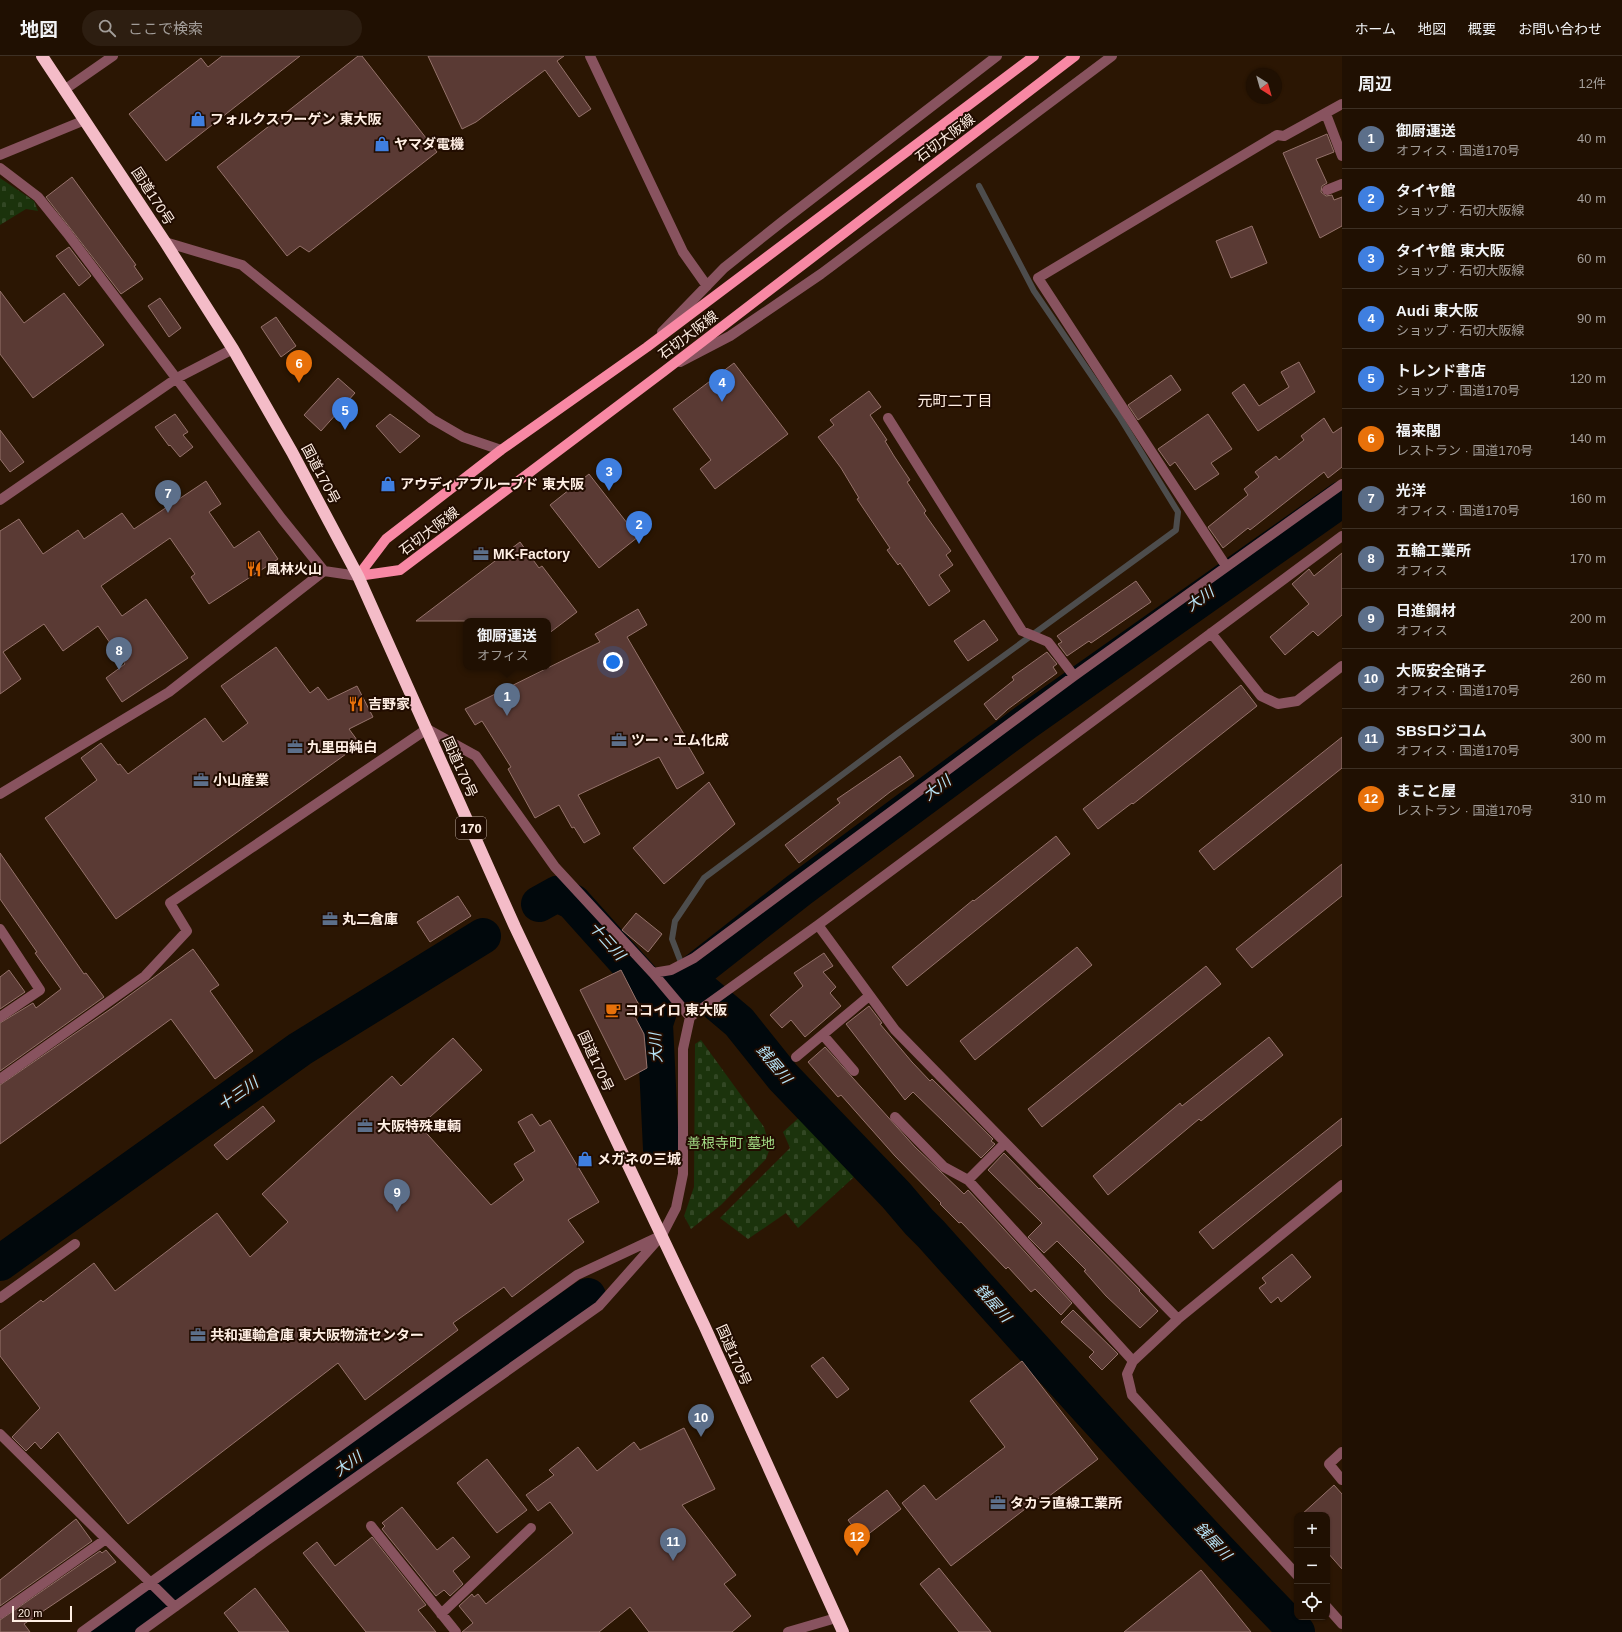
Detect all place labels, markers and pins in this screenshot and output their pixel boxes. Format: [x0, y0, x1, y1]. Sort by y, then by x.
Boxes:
shop icon: フォルクスワーゲン 東大阪 [189, 110, 207, 128]
place label: フォルクスワーゲン 東大阪 [210, 111, 381, 127]
shop icon: ヤマダ電機 [373, 135, 391, 153]
place label: ヤマダ電機 [394, 136, 464, 152]
pin: 6 [286, 350, 312, 383]
pin: 4 [709, 369, 735, 402]
pin: 5 [332, 397, 358, 430]
pin: 3 [596, 458, 622, 491]
shop icon: アウディアプルーブド 東大阪 [379, 475, 397, 493]
place label: アウディアプルーブド 東大阪 [400, 476, 584, 492]
pin: 7 [155, 480, 181, 513]
pin: 2 [626, 511, 652, 544]
office icon: MK-Factory [472, 545, 490, 563]
place label: MK-Factory [493, 546, 570, 562]
restaurant icon: 風林火山 [245, 560, 263, 578]
place label: 風林火山 [266, 561, 322, 577]
pin: 8 [106, 637, 132, 670]
pin: 1 [494, 683, 520, 716]
restaurant icon: 吉野家 [347, 695, 365, 713]
place label: 吉野家 [368, 696, 410, 712]
office icon: ツー・エム化成 [610, 731, 628, 749]
place label: ツー・エム化成 [631, 732, 729, 748]
office icon: 九里田純白 [286, 738, 304, 756]
place label: 九里田純白 [307, 739, 377, 755]
office icon: 小山産業 [192, 771, 210, 789]
place label: 小山産業 [213, 772, 269, 788]
office icon: 丸二倉庫 [321, 910, 339, 928]
place label: 丸二倉庫 [342, 911, 398, 927]
cafe icon: ココイロ 東大阪 [604, 1001, 622, 1019]
place label: ココイロ 東大阪 [625, 1002, 727, 1018]
office icon: 大阪特殊車輌 [356, 1117, 374, 1135]
place label: 大阪特殊車輌 [377, 1118, 461, 1134]
shop icon: メガネの三城 [576, 1150, 594, 1168]
place label: メガネの三城 [597, 1151, 681, 1167]
pin: 9 [384, 1179, 410, 1212]
office icon: 共和運輸倉庫 東大阪物流センター [189, 1326, 207, 1344]
place label: 共和運輸倉庫 東大阪物流センター [210, 1327, 424, 1343]
pin: 10 [688, 1404, 714, 1437]
office icon: タカラ直線工業所 [989, 1494, 1007, 1512]
place label: タカラ直線工業所 [1010, 1495, 1122, 1511]
pin: 12 [844, 1523, 870, 1556]
pin: 11 [660, 1528, 686, 1561]

